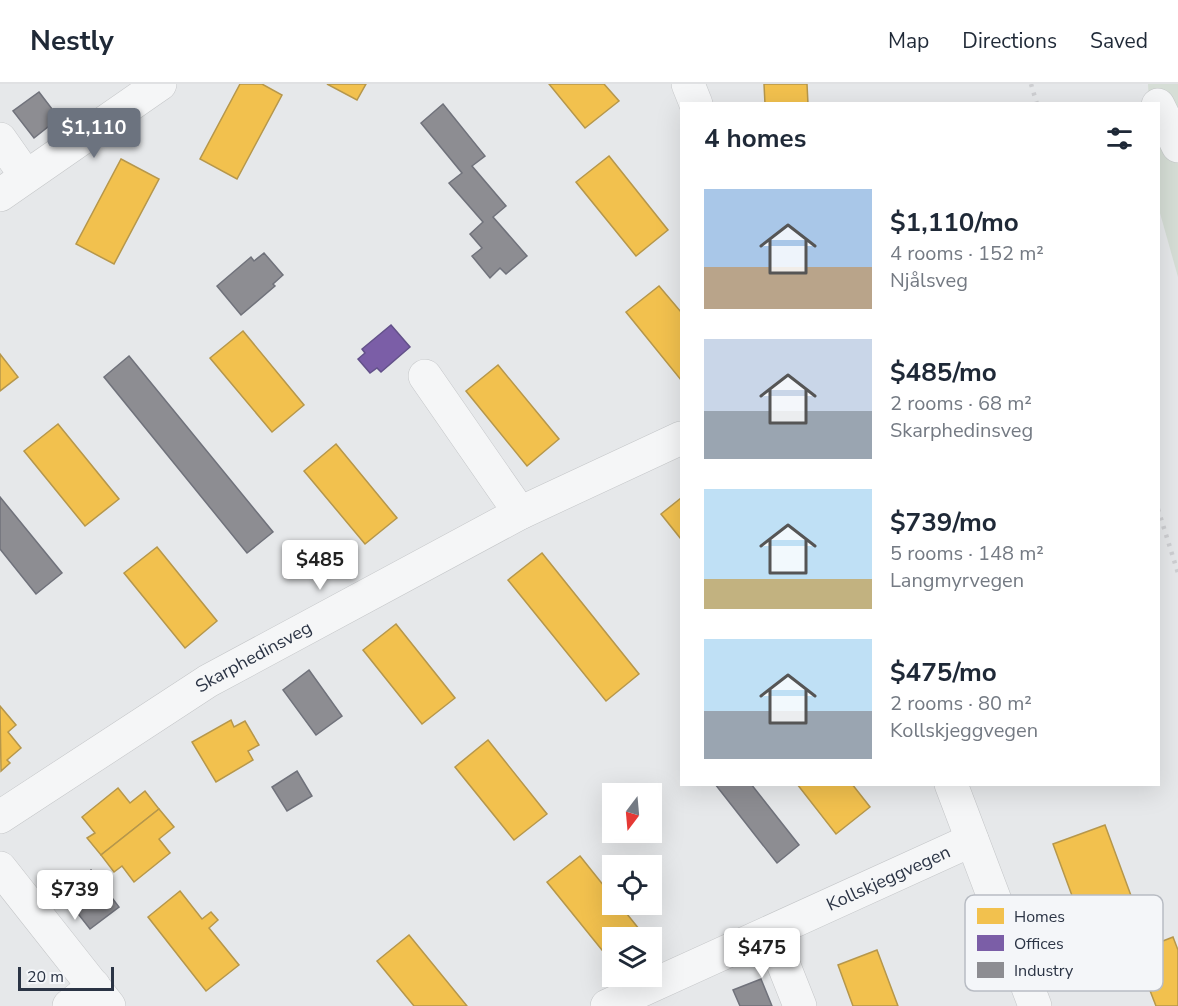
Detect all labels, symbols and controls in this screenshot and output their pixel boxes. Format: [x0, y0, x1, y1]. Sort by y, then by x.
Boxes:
text: Nestly [30, 22, 114, 60]
text: Map [888, 27, 929, 55]
text: Directions [962, 27, 1057, 55]
text: Saved [1090, 27, 1148, 55]
pin: $1,110 [45, 108, 143, 159]
text: $1,110 [62, 114, 126, 141]
text: 4 homes [704, 121, 806, 156]
icon: filters [1103, 122, 1136, 155]
text: $1,110/mo [890, 205, 1019, 240]
icon: home [752, 213, 824, 285]
text: 4 rooms · 152 m² [890, 240, 1044, 267]
text: Njålsveg [890, 267, 968, 294]
text: $485/mo [890, 355, 997, 390]
icon: home [752, 363, 824, 435]
text: 2 rooms · 68 m² [890, 390, 1032, 417]
text: Skarphedinsveg [890, 417, 1033, 444]
text: $739/mo [890, 505, 997, 540]
icon: home [752, 513, 824, 585]
pin: $485 [284, 540, 356, 591]
text: 5 rooms · 148 m² [890, 540, 1044, 567]
text: $485 [296, 546, 344, 573]
text: Langmyrvegen [890, 567, 1024, 594]
street label: Skarphedinsveg [191, 615, 316, 698]
text: $475/mo [890, 655, 997, 690]
icon: home [752, 663, 824, 735]
text: 2 rooms · 80 m² [890, 690, 1032, 717]
text: Kollskjeggvegen [890, 717, 1038, 744]
north arrow [602, 783, 662, 843]
map controls [602, 783, 662, 987]
street label: Kollskjeggvegen [823, 840, 954, 917]
button: locate [602, 855, 662, 915]
pin: $739 [39, 870, 111, 921]
text: $739 [51, 876, 99, 903]
legend [965, 895, 1163, 991]
text: Homes [1014, 906, 1065, 928]
button: layers [602, 927, 662, 987]
pin: $475 [726, 928, 798, 979]
text: Offices [1014, 933, 1064, 955]
text: $475 [738, 934, 786, 961]
text: Industry [1014, 960, 1074, 982]
scale bar [18, 964, 114, 992]
text: 20 m [27, 966, 64, 988]

